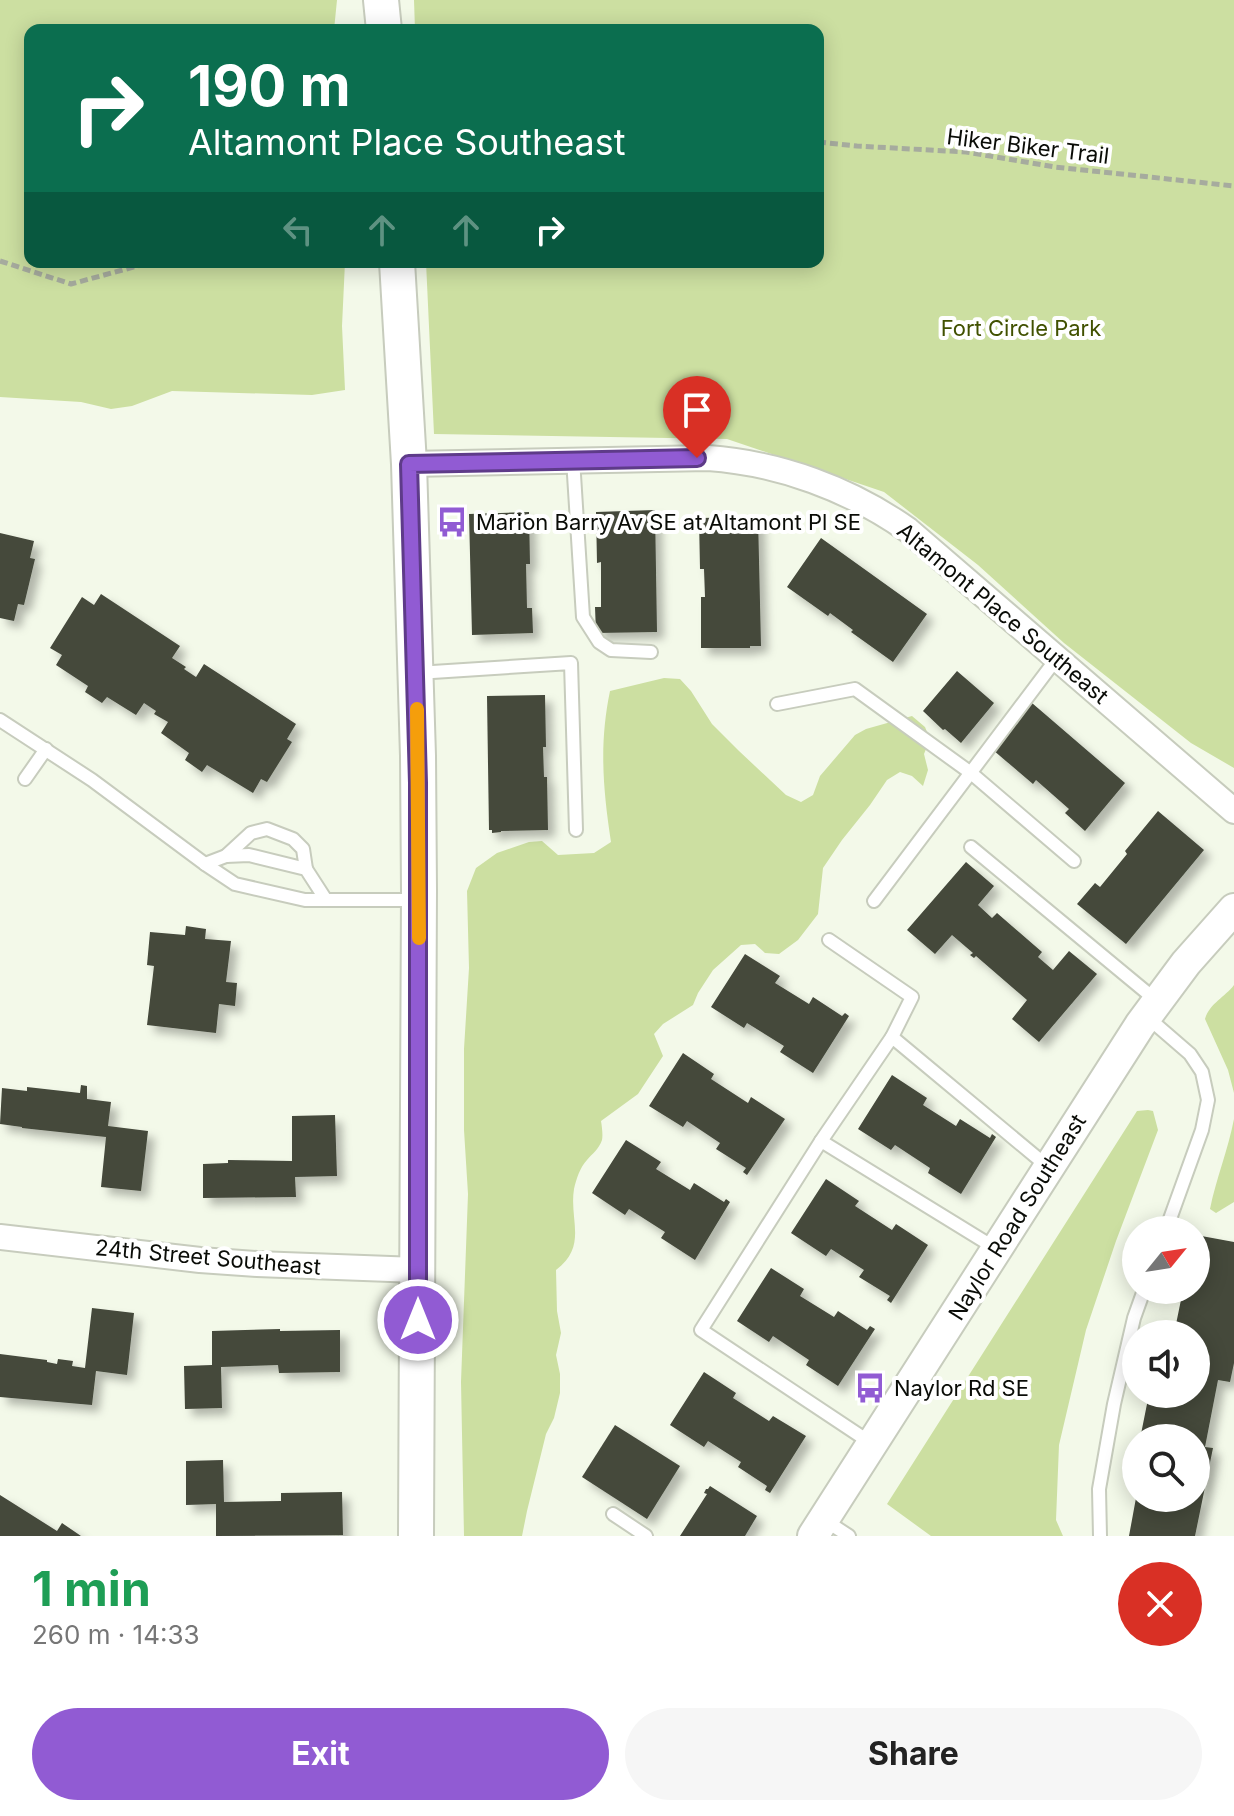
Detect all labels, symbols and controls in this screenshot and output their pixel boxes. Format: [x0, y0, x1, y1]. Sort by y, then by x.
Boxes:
text: 190 m [188, 52, 351, 120]
icon: right [56, 56, 160, 160]
text: Altamont Place Southeast [188, 120, 626, 164]
street label: Hiker Biker Trail [945, 123, 1111, 169]
icon: left [276, 208, 320, 252]
icon: ahead [360, 208, 404, 252]
icon: ahead [444, 208, 488, 252]
icon: right [528, 208, 572, 252]
park label: Fort Circle Park [941, 315, 1101, 341]
pin [663, 376, 731, 458]
icon: arrive [675, 388, 719, 432]
bus stop icon: Marion Barry Av SE at Altamont Pl SE [435, 505, 469, 539]
place label: Marion Barry Av SE at Altamont Pl SE [476, 509, 861, 535]
street label: Altamont Place Southeast [892, 517, 1114, 709]
street label: Naylor Road Southeast [943, 1109, 1091, 1325]
north arrow [1122, 1216, 1210, 1304]
map controls [1122, 1216, 1210, 1512]
street label: 24th Street Southeast [94, 1234, 322, 1280]
position arrow [376, 1278, 460, 1362]
button: sound [1122, 1320, 1210, 1408]
bus stop icon: Naylor Rd SE [853, 1371, 887, 1405]
place label: Naylor Rd SE [894, 1375, 1029, 1401]
button: search [1122, 1424, 1210, 1512]
text: 1 min [32, 1559, 151, 1618]
button: close [1118, 1562, 1202, 1646]
text: 260 m · 14:33 [32, 1619, 200, 1650]
button: Exit [32, 1708, 609, 1800]
button: Share [625, 1708, 1202, 1800]

